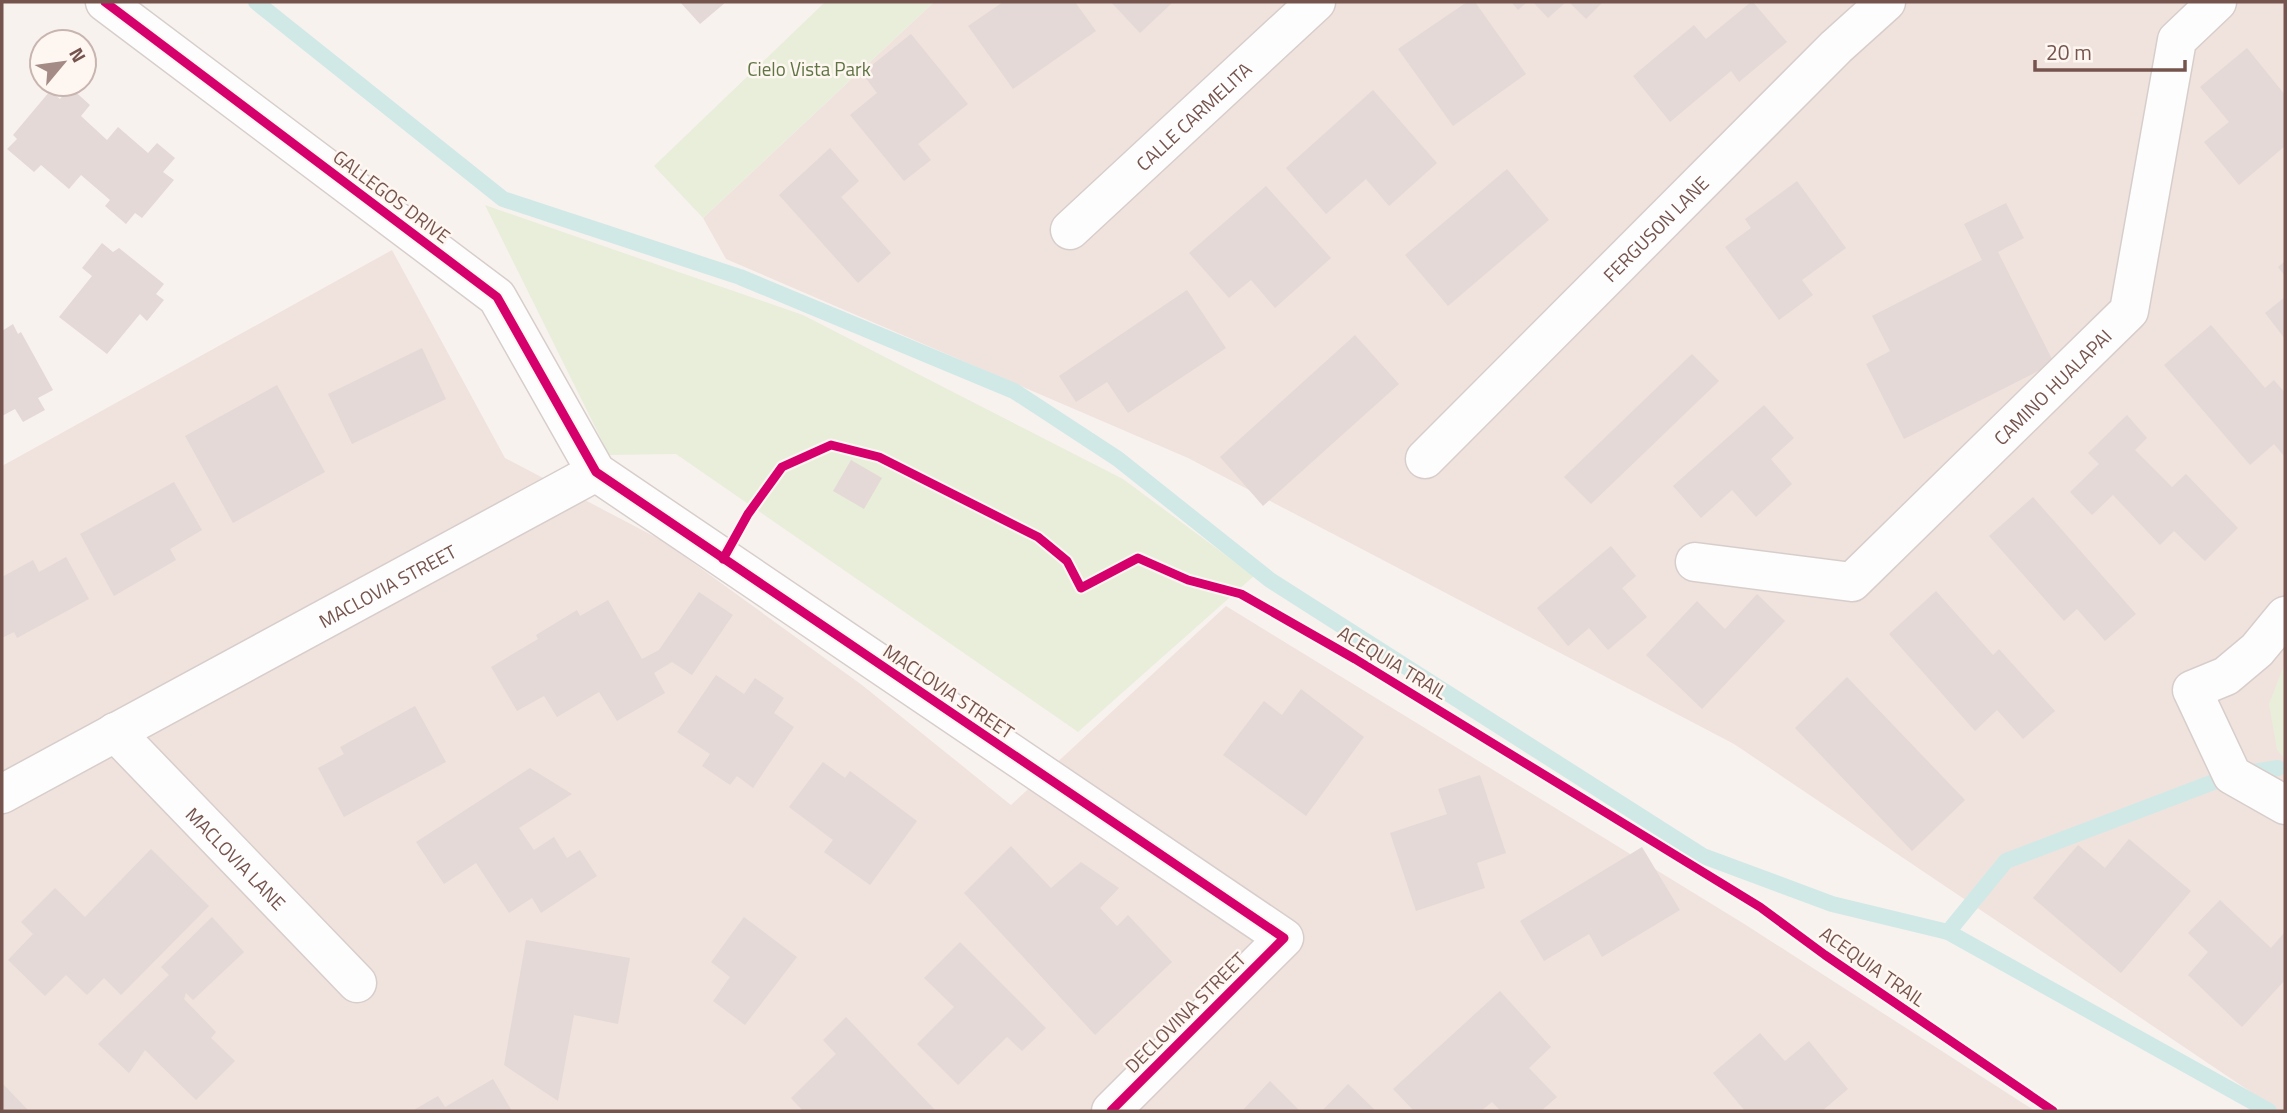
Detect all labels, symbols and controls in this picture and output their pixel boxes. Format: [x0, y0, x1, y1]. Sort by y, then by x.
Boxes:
north arrow [28, 28, 98, 98]
scale bar [2035, 28, 2186, 72]
text: 20 m [2046, 36, 2092, 68]
text: N [62, 42, 94, 67]
park label: Cielo Vista Park [747, 54, 871, 83]
street label: CALLE CARMELITA [1129, 55, 1258, 177]
street label: GALLEGOS DRIVE [327, 142, 457, 250]
street label: FERGUSON LANE [1596, 168, 1715, 288]
street label: CAMINO HUALAPAI [1986, 322, 2118, 451]
street label: MACLOVIA STREET [313, 536, 461, 634]
street label: ACEQUIA TRAIL [1333, 618, 1453, 706]
street label: MACLOVIA STREET [878, 636, 1020, 746]
street label: MACLOVIA LANE [180, 800, 293, 916]
street label: ACEQUIA TRAIL [1814, 919, 1932, 1013]
street label: DECLOVINA STREET [1118, 945, 1252, 1079]

